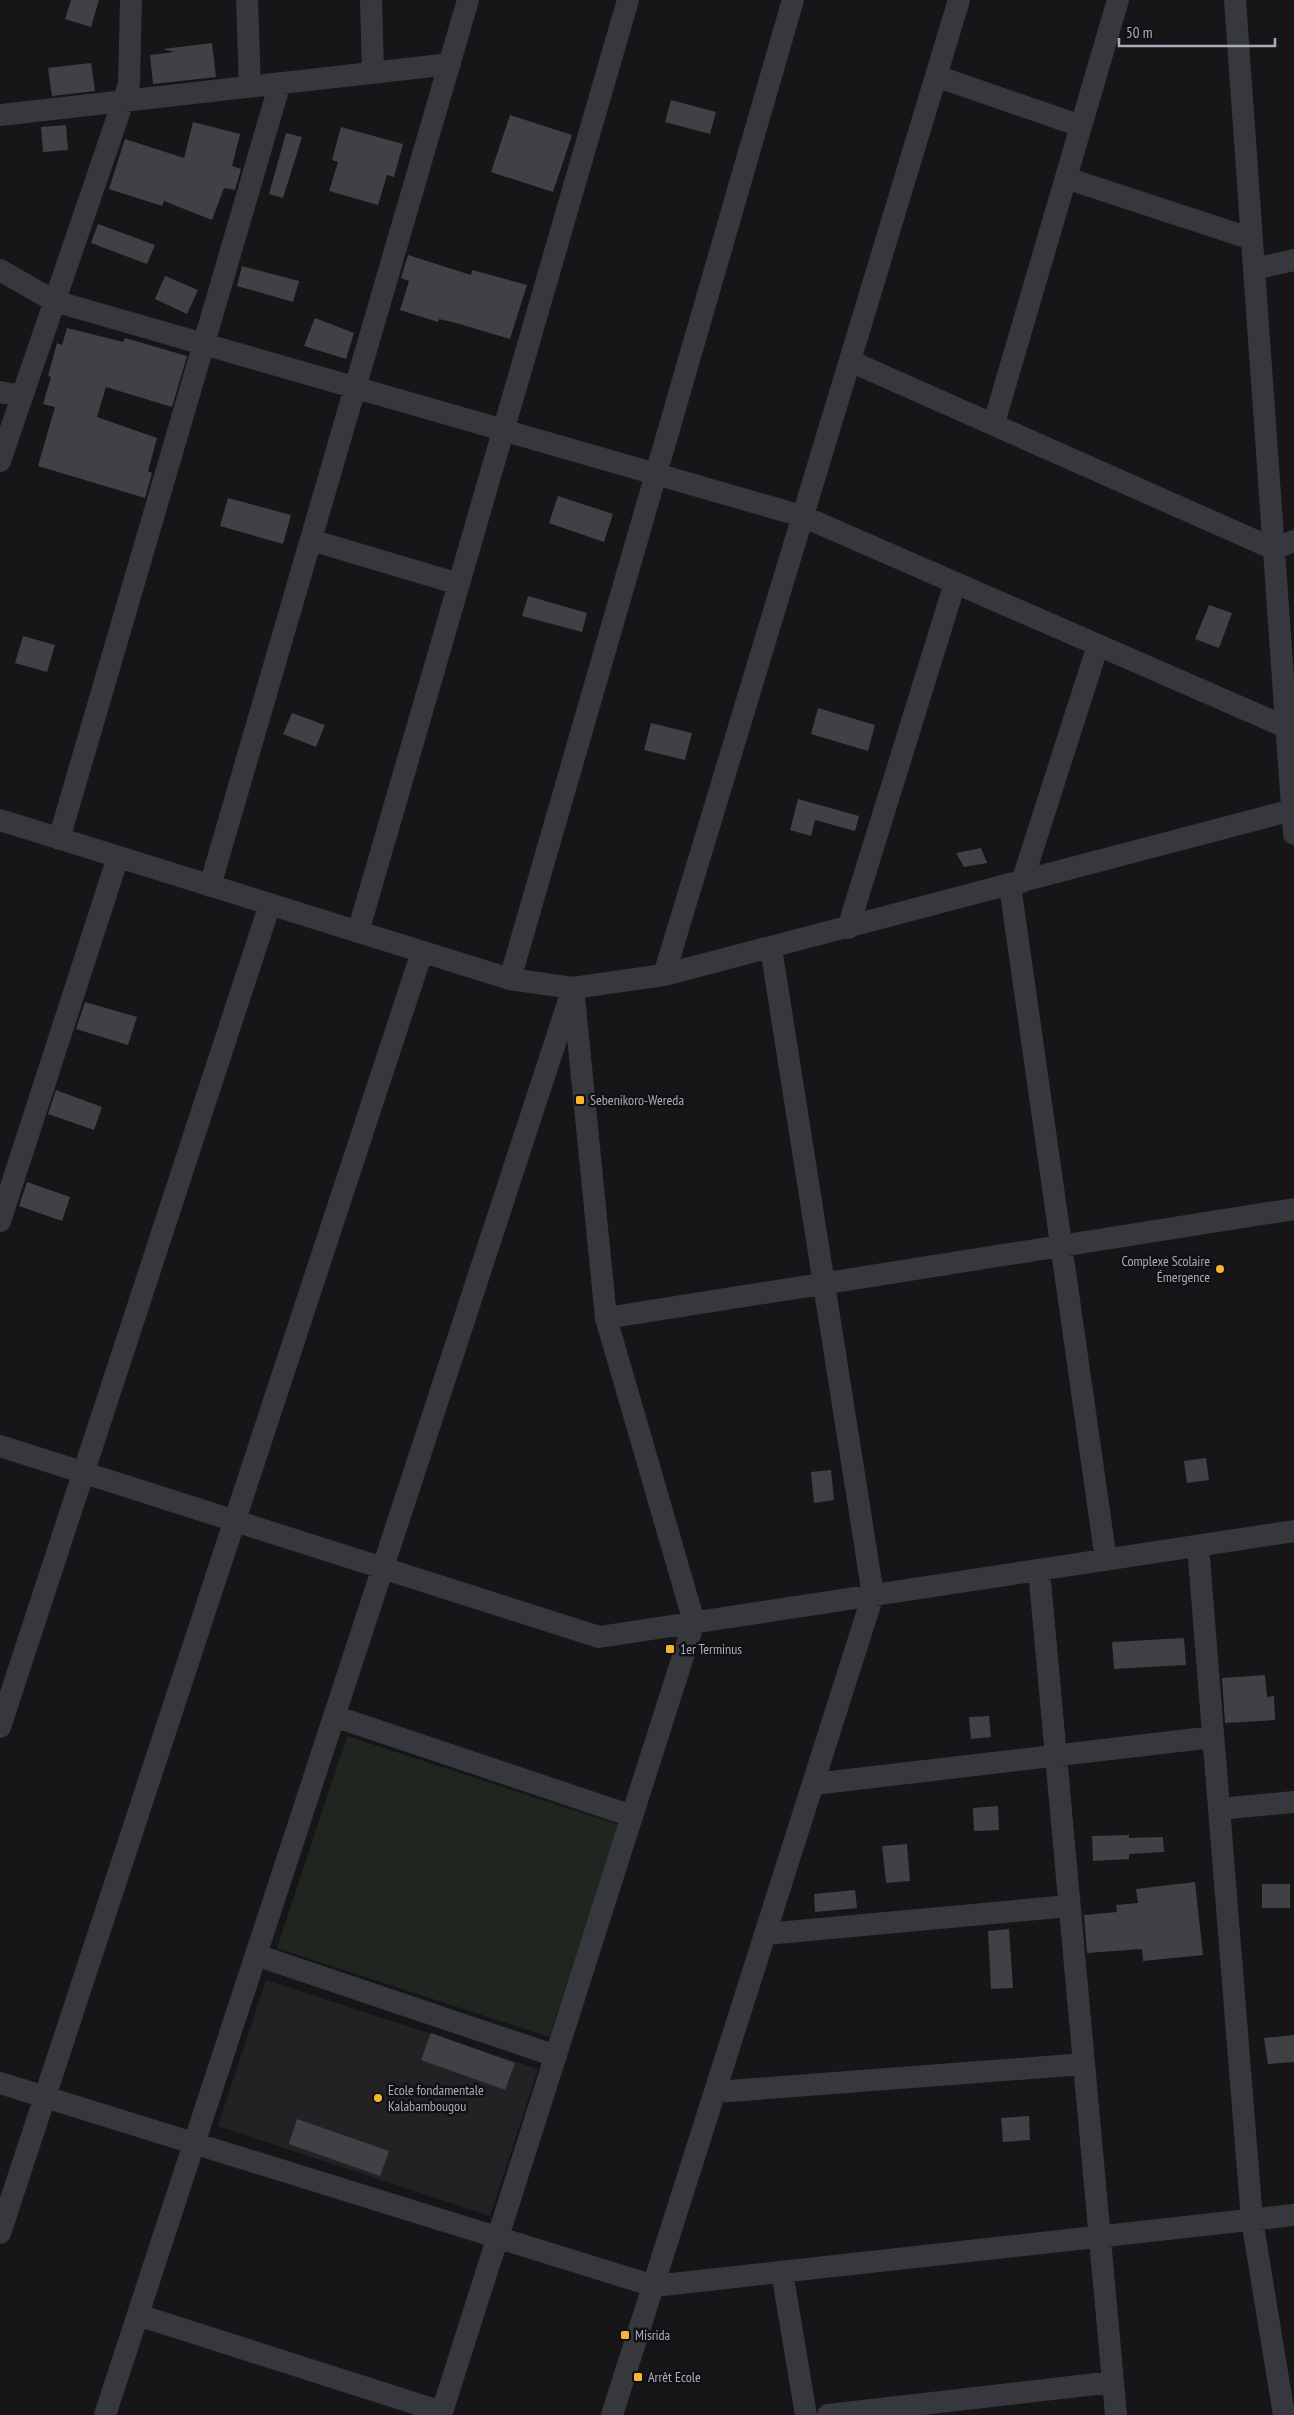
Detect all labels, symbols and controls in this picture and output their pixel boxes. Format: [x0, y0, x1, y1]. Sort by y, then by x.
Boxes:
scale bar [1119, 15, 1275, 47]
text: 50 m [1126, 23, 1152, 42]
place label: Sebenikoro-Wereda [590, 1091, 684, 1109]
marker: Sebenikoro-Wereda [574, 1094, 586, 1106]
place label: Complexe Scolaire Émergence [1121, 1252, 1210, 1286]
marker: Complexe Scolaire Émergence [1214, 1263, 1226, 1275]
place label: 1er Terminus [680, 1640, 742, 1658]
marker: 1er Terminus [664, 1643, 676, 1655]
place label: Ecole fondamentale Kalabambougou [388, 2081, 484, 2115]
marker: Ecole fondamentale Kalabambougou [372, 2092, 384, 2104]
place label: Misrida [635, 2326, 670, 2344]
marker: Misrida [619, 2329, 631, 2341]
place label: Arrêt Ecole [648, 2368, 701, 2386]
marker: Arrêt Ecole [632, 2371, 644, 2383]

